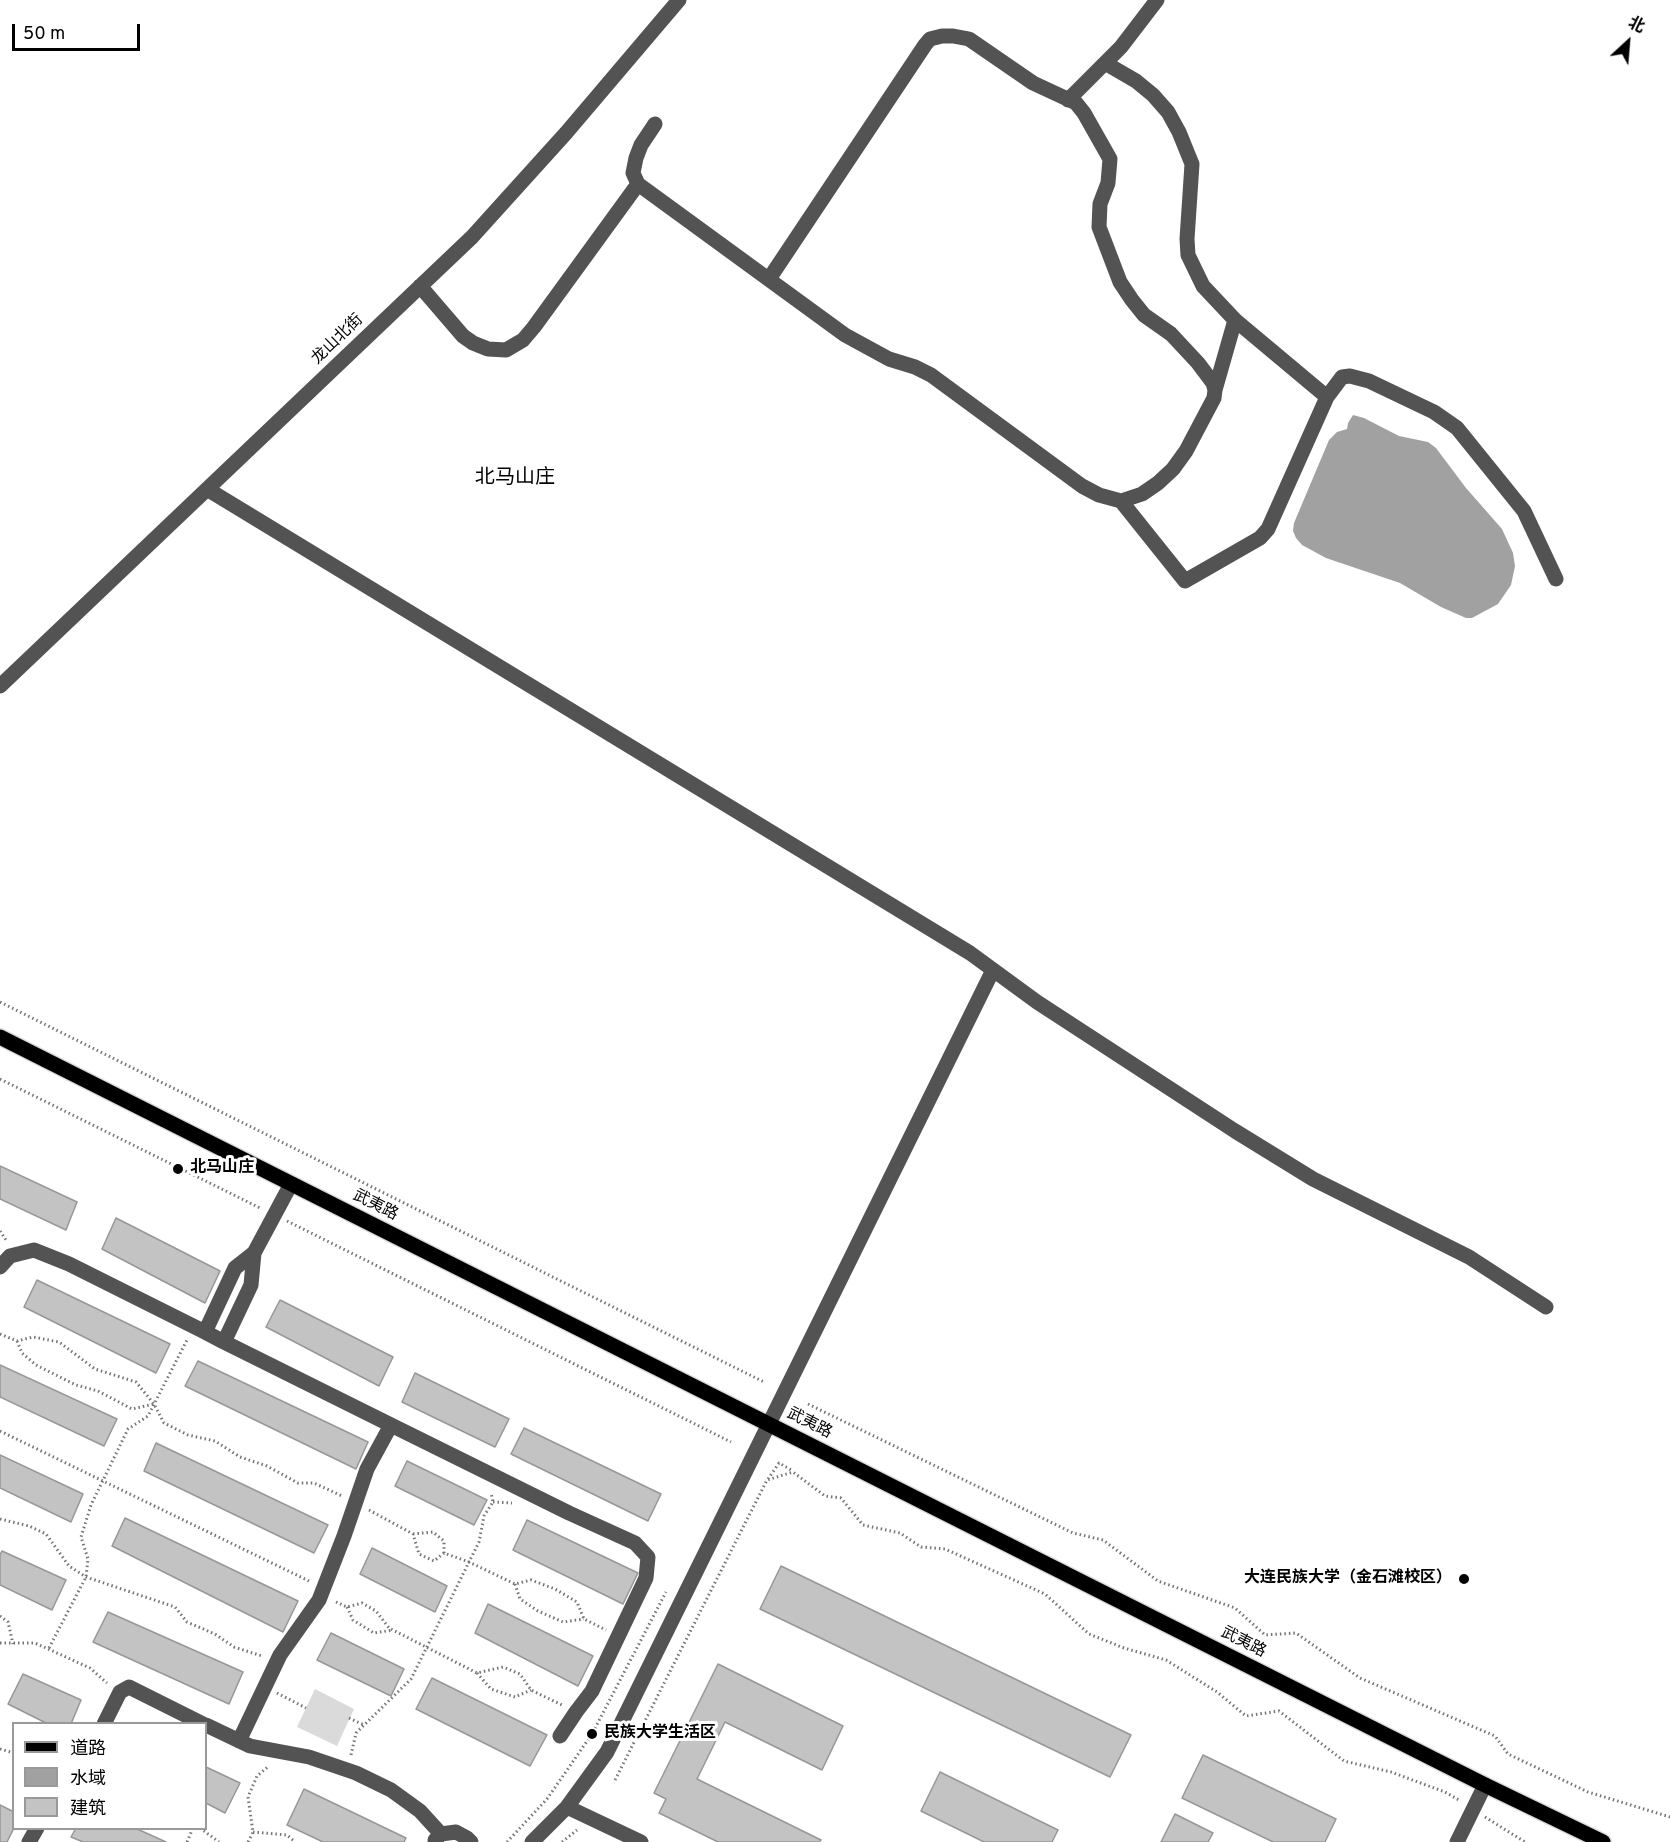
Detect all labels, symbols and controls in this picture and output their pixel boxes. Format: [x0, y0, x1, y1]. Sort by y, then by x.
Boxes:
scale bar [15, 12, 142, 50]
north arrow [1598, 12, 1658, 72]
text: 北 [1624, 13, 1647, 38]
text: 50 m [23, 23, 65, 46]
street label: 龙山北街 [308, 311, 368, 369]
district label: 北马山庄 [475, 467, 555, 491]
place label: 北马山庄 [190, 1159, 254, 1179]
marker: 北马山庄 [171, 1162, 185, 1176]
street label: 武夷路 [349, 1187, 401, 1225]
street label: 武夷路 [783, 1405, 835, 1443]
place label: 大连民族大学（金石滩校区） [1244, 1569, 1452, 1589]
marker: 大连民族大学（金石滩校区） [1457, 1572, 1471, 1586]
street label: 武夷路 [1217, 1624, 1269, 1662]
legend [12, 1722, 207, 1830]
place label: 民族大学生活区 [604, 1724, 716, 1744]
marker: 民族大学生活区 [585, 1727, 599, 1741]
text: 道路 [70, 1738, 106, 1761]
text: 水域 [70, 1768, 106, 1791]
text: 建筑 [70, 1798, 106, 1821]

